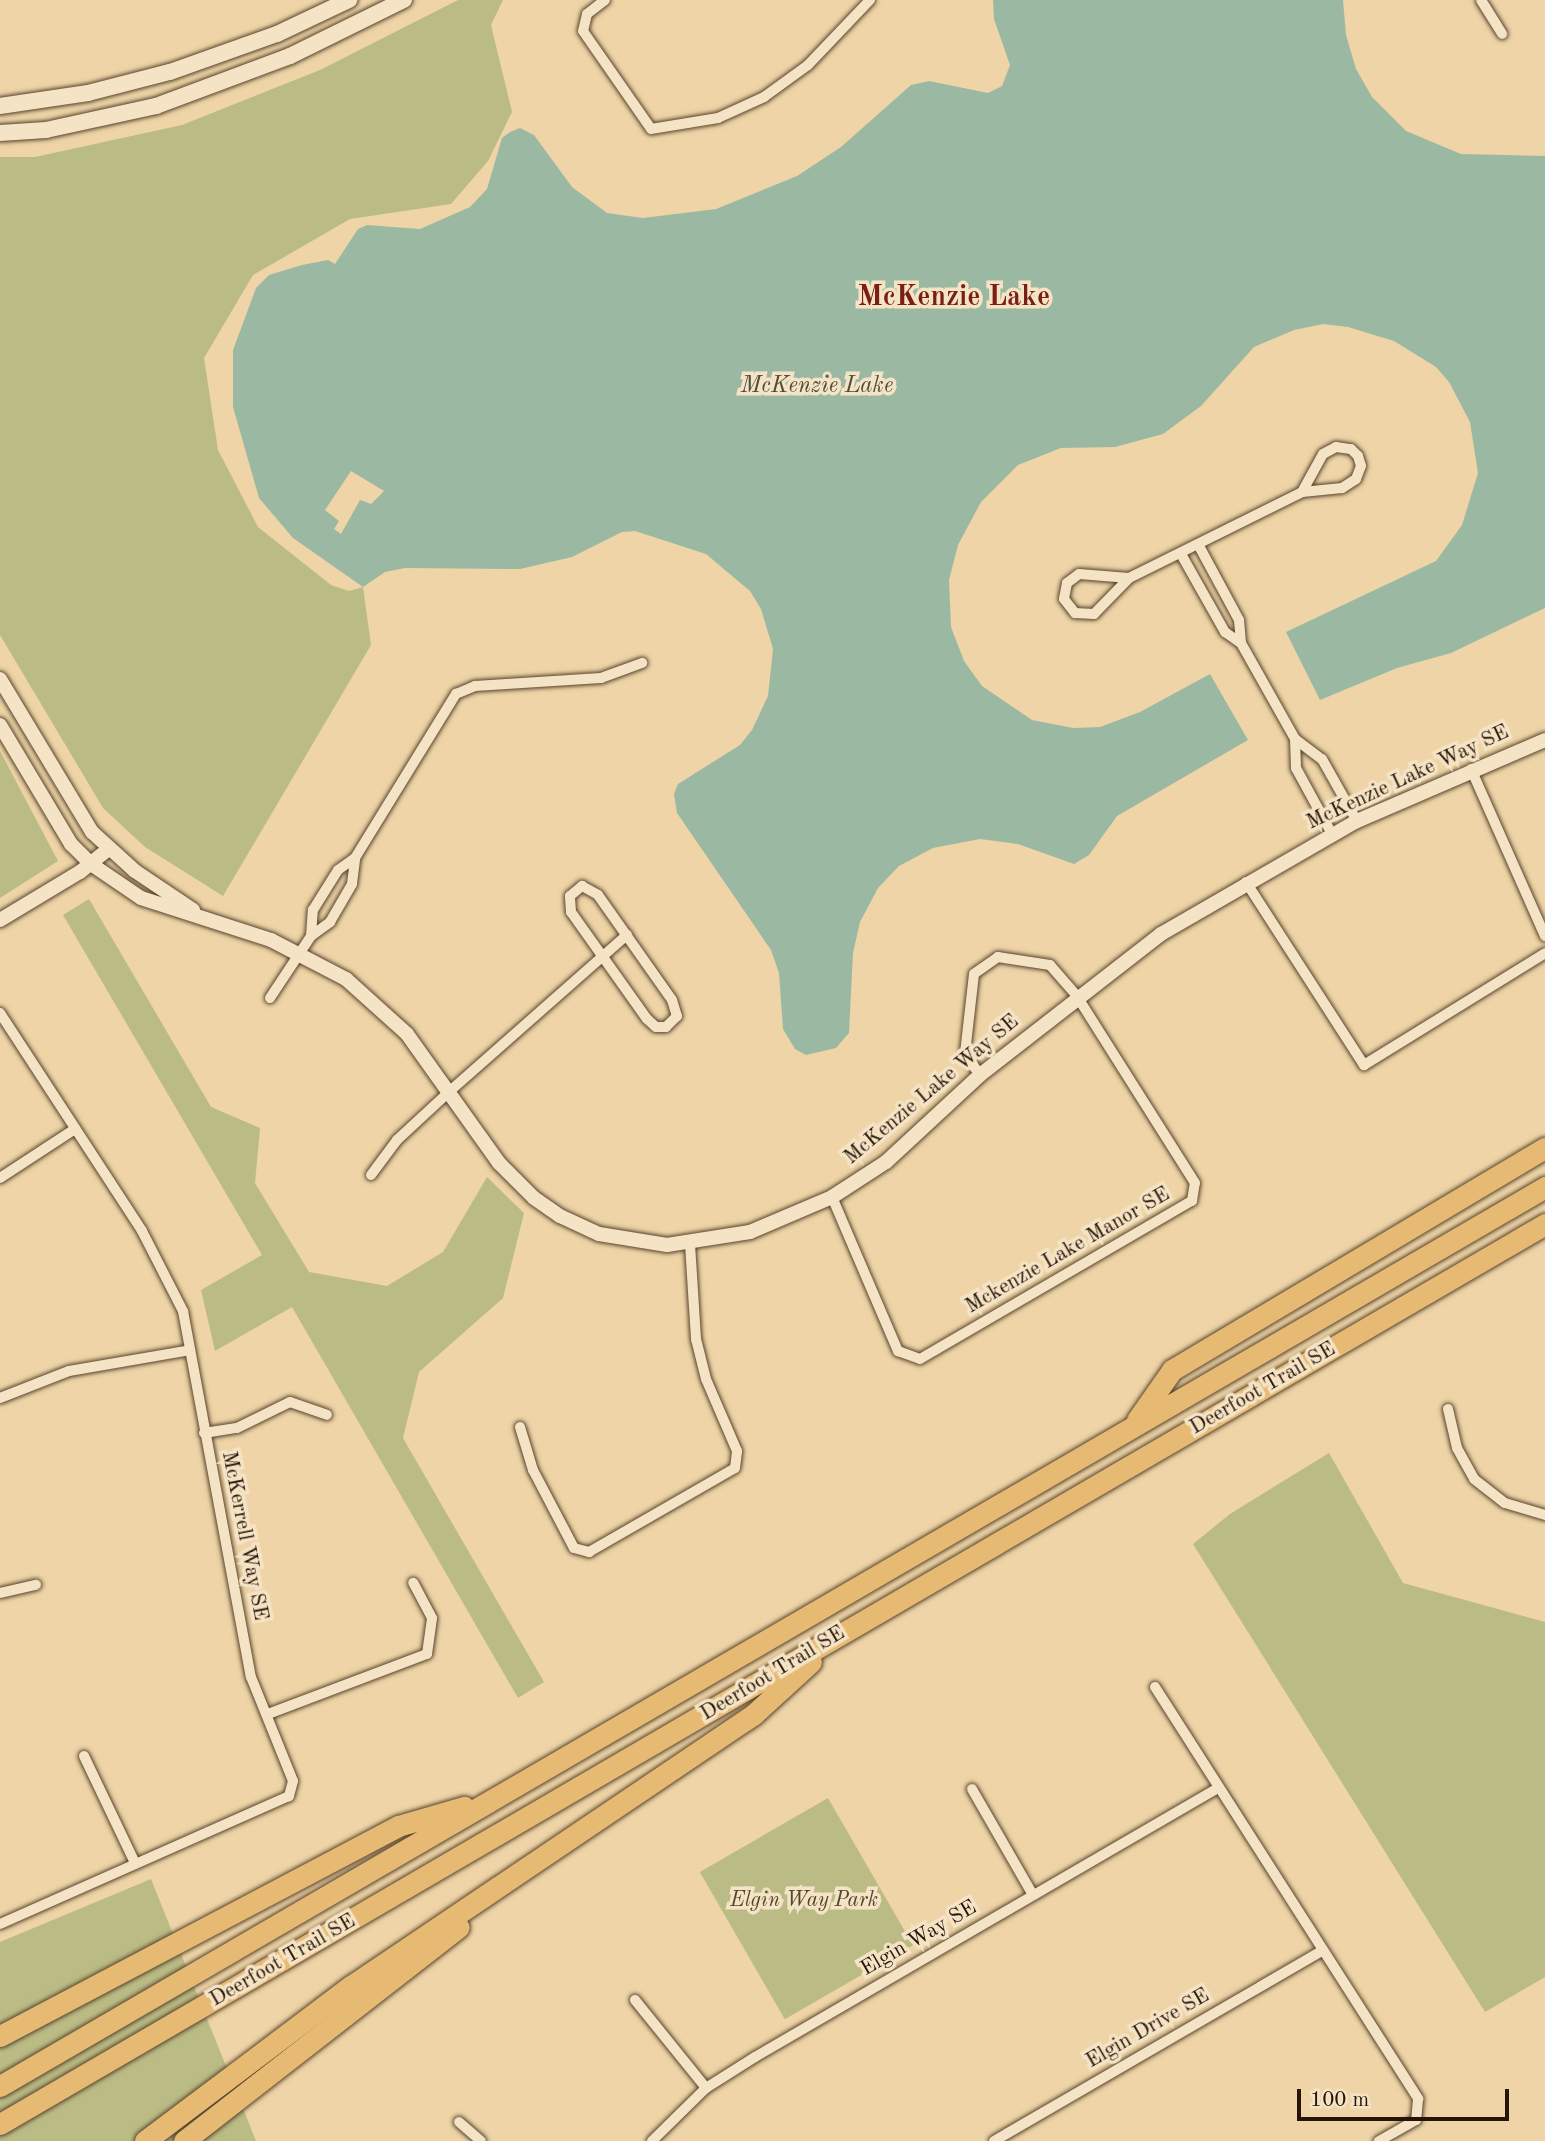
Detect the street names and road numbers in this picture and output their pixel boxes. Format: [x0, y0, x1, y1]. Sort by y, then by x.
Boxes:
street label: McKenzie Lake Way SE [1303, 720, 1513, 836]
street label: McKenzie Lake Way SE [840, 1010, 1024, 1170]
street label: Mckenzie Lake Manor SE [961, 1182, 1175, 1320]
street label: Deerfoot Trail SE [1186, 1337, 1340, 1441]
street label: McKerrell Way SE [215, 1449, 273, 1623]
street label: Deerfoot Trail SE [696, 1621, 850, 1727]
street label: Elgin Way SE [857, 1896, 981, 1982]
street label: Deerfoot Trail SE [206, 1909, 360, 2013]
street label: Elgin Drive SE [1082, 1984, 1214, 2074]

